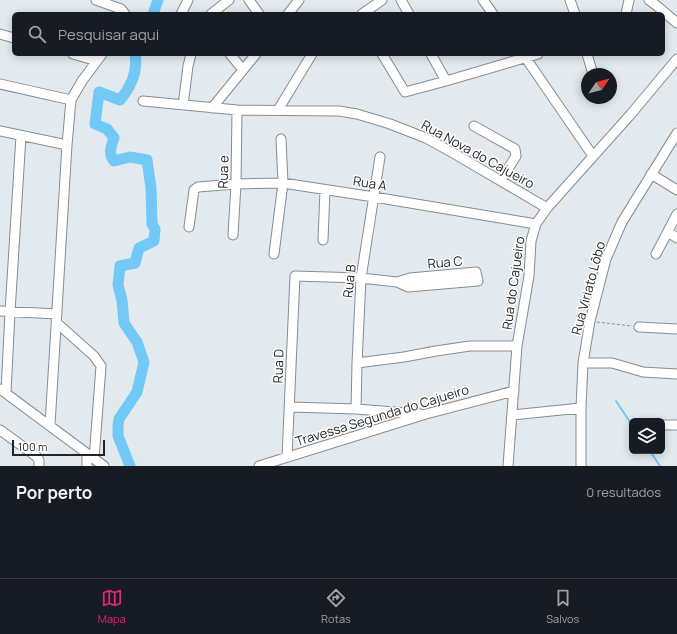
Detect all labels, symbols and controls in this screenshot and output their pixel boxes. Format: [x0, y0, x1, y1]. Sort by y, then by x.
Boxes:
search box [12, 12, 665, 56]
icon: search [26, 23, 48, 45]
text: Pesquisar aqui [58, 24, 159, 45]
north arrow [581, 68, 617, 104]
street label: Rua Nova do Cajueiro [418, 115, 538, 193]
street label: Rua e [213, 155, 233, 189]
street label: Rua A [352, 171, 388, 195]
street label: Rua do Cajueiro [498, 235, 529, 331]
street label: Rua Viriato Lôbo [567, 239, 609, 337]
street label: Rua C [427, 252, 463, 272]
street label: Rua B [338, 263, 360, 299]
street label: Rua D [268, 348, 288, 384]
street label: Travessa Segunda do Cajueiro [293, 380, 471, 450]
map controls [629, 418, 665, 454]
button: layers [629, 418, 665, 454]
scale bar [12, 438, 105, 457]
text: 100 m [18, 439, 47, 454]
text: Por perto [16, 481, 92, 504]
text: 0 resultados [586, 483, 661, 501]
tab: Mapa [98, 587, 126, 626]
tab: Rotas [321, 587, 351, 626]
tab: Salvos [546, 587, 579, 626]

